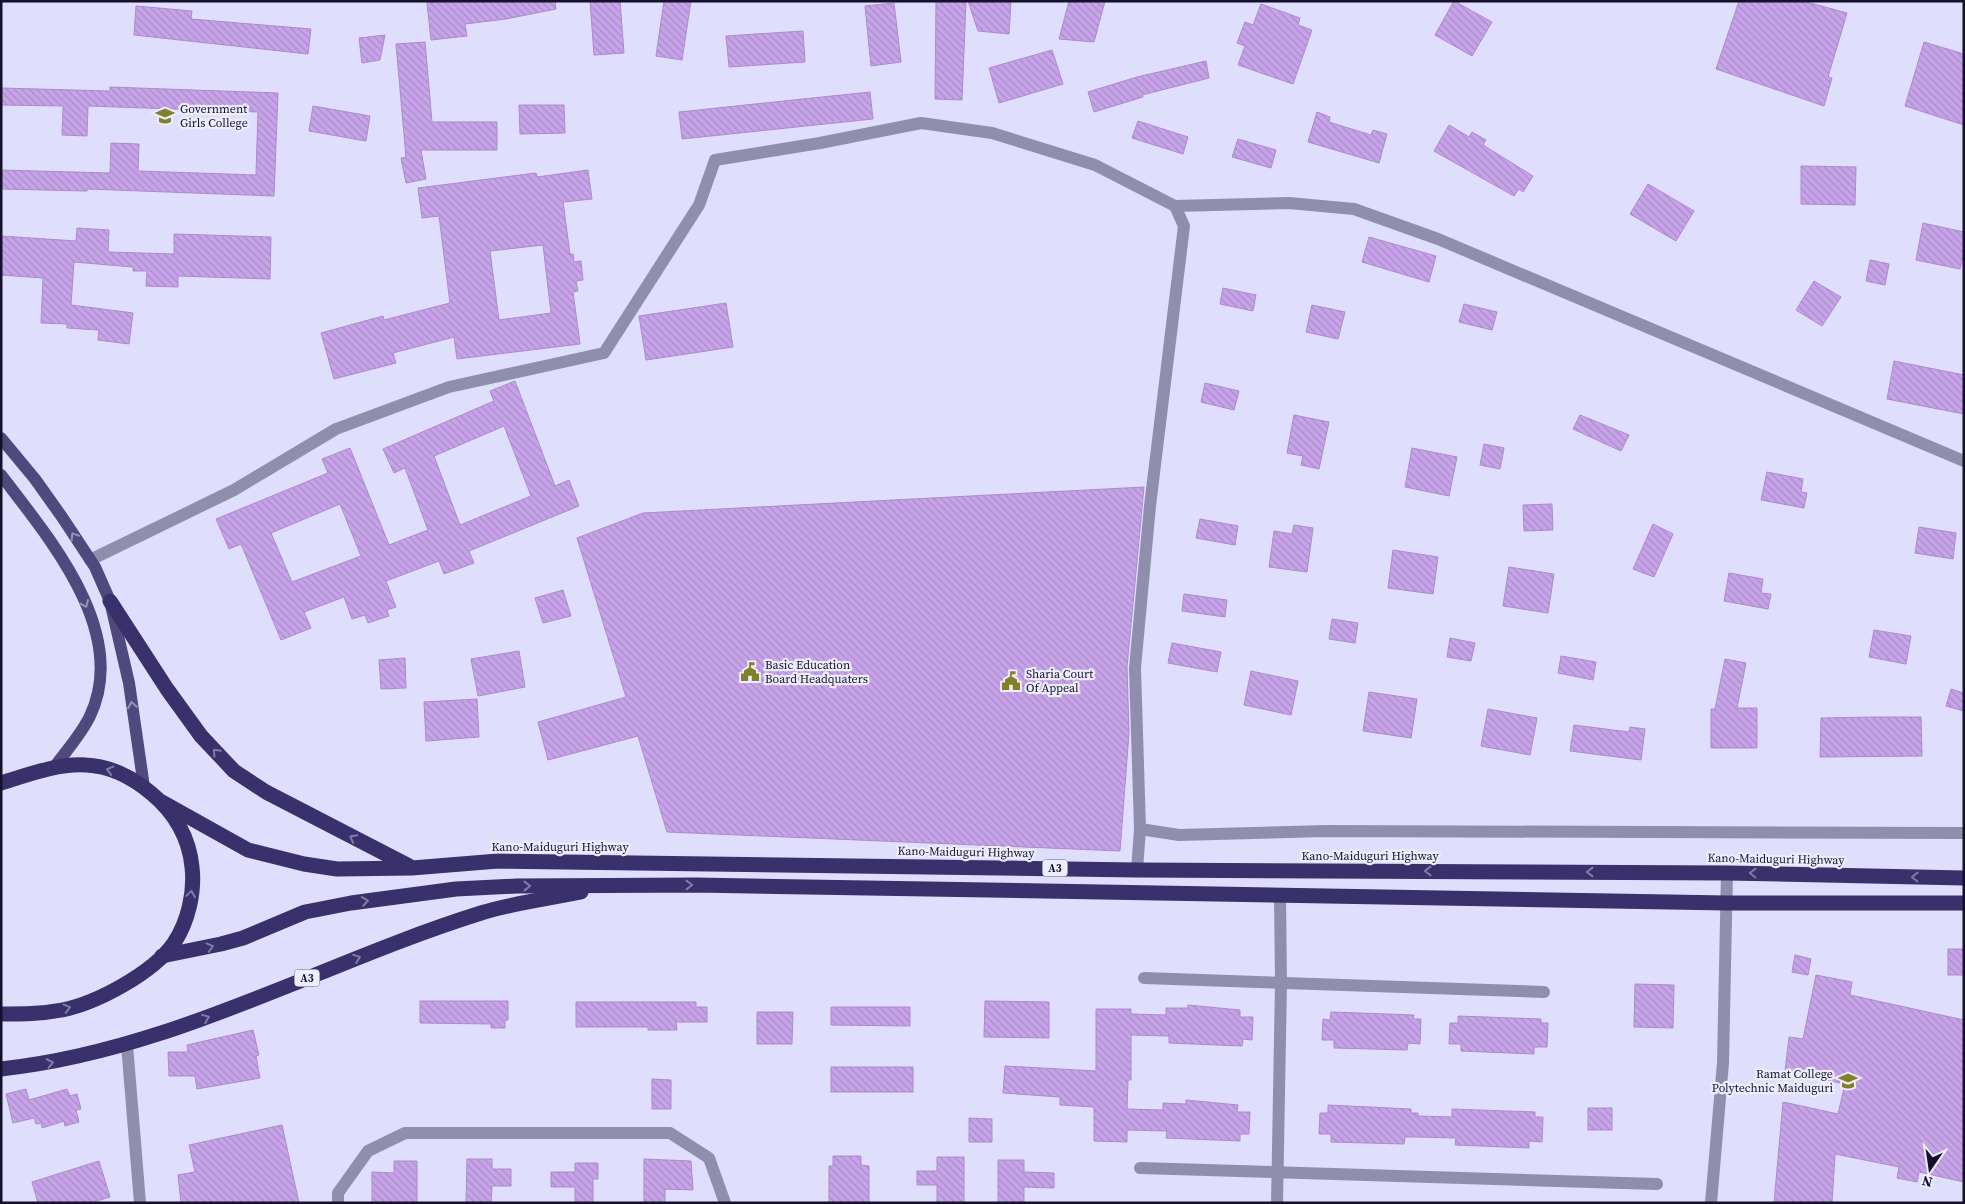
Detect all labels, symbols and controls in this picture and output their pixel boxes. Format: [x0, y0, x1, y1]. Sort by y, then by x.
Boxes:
place label: Government Girls College [180, 101, 248, 131]
school or university icon: Government Girls College [154, 105, 176, 127]
one-way arrow [71, 533, 81, 542]
one-way arrow [79, 599, 90, 608]
place label: Basic Education Board Headquaters [765, 657, 868, 687]
public building icon: Basic Education Board Headquaters [739, 661, 761, 683]
place label: Sharia Court Of Appeal [1026, 666, 1093, 696]
public building icon: Sharia Court Of Appeal [1000, 670, 1022, 692]
one-way arrow [127, 700, 138, 708]
one-way arrow [213, 749, 222, 758]
one-way arrow [106, 766, 114, 776]
one-way arrow [349, 834, 358, 844]
street label: Kano-Maiduguri Highway [491, 839, 629, 855]
street label: Kano-Maiduguri Highway [897, 843, 1036, 861]
street label: Kano-Maiduguri Highway [1301, 848, 1439, 864]
street label: Kano-Maiduguri Highway [1707, 850, 1846, 868]
road number: A3 [1042, 860, 1068, 876]
one-way arrow [1423, 866, 1431, 876]
one-way arrow [1586, 867, 1594, 877]
one-way arrow [1748, 868, 1756, 879]
one-way arrow [1911, 872, 1918, 882]
one-way arrow [686, 880, 693, 890]
one-way arrow [523, 881, 531, 891]
one-way arrow [186, 889, 196, 898]
one-way arrow [360, 896, 369, 906]
one-way arrow [205, 942, 214, 953]
one-way arrow [352, 954, 360, 964]
road number: A3 [294, 970, 320, 986]
one-way arrow [62, 1004, 70, 1014]
one-way arrow [201, 1014, 209, 1024]
one-way arrow [45, 1058, 54, 1069]
place label: Ramat College Polytechnic Maiduguri [1712, 1066, 1833, 1096]
school or university icon: Ramat College Polytechnic Maiduguri [1837, 1070, 1859, 1092]
north arrow [1905, 1144, 1955, 1194]
text: N [1920, 1171, 1934, 1193]

